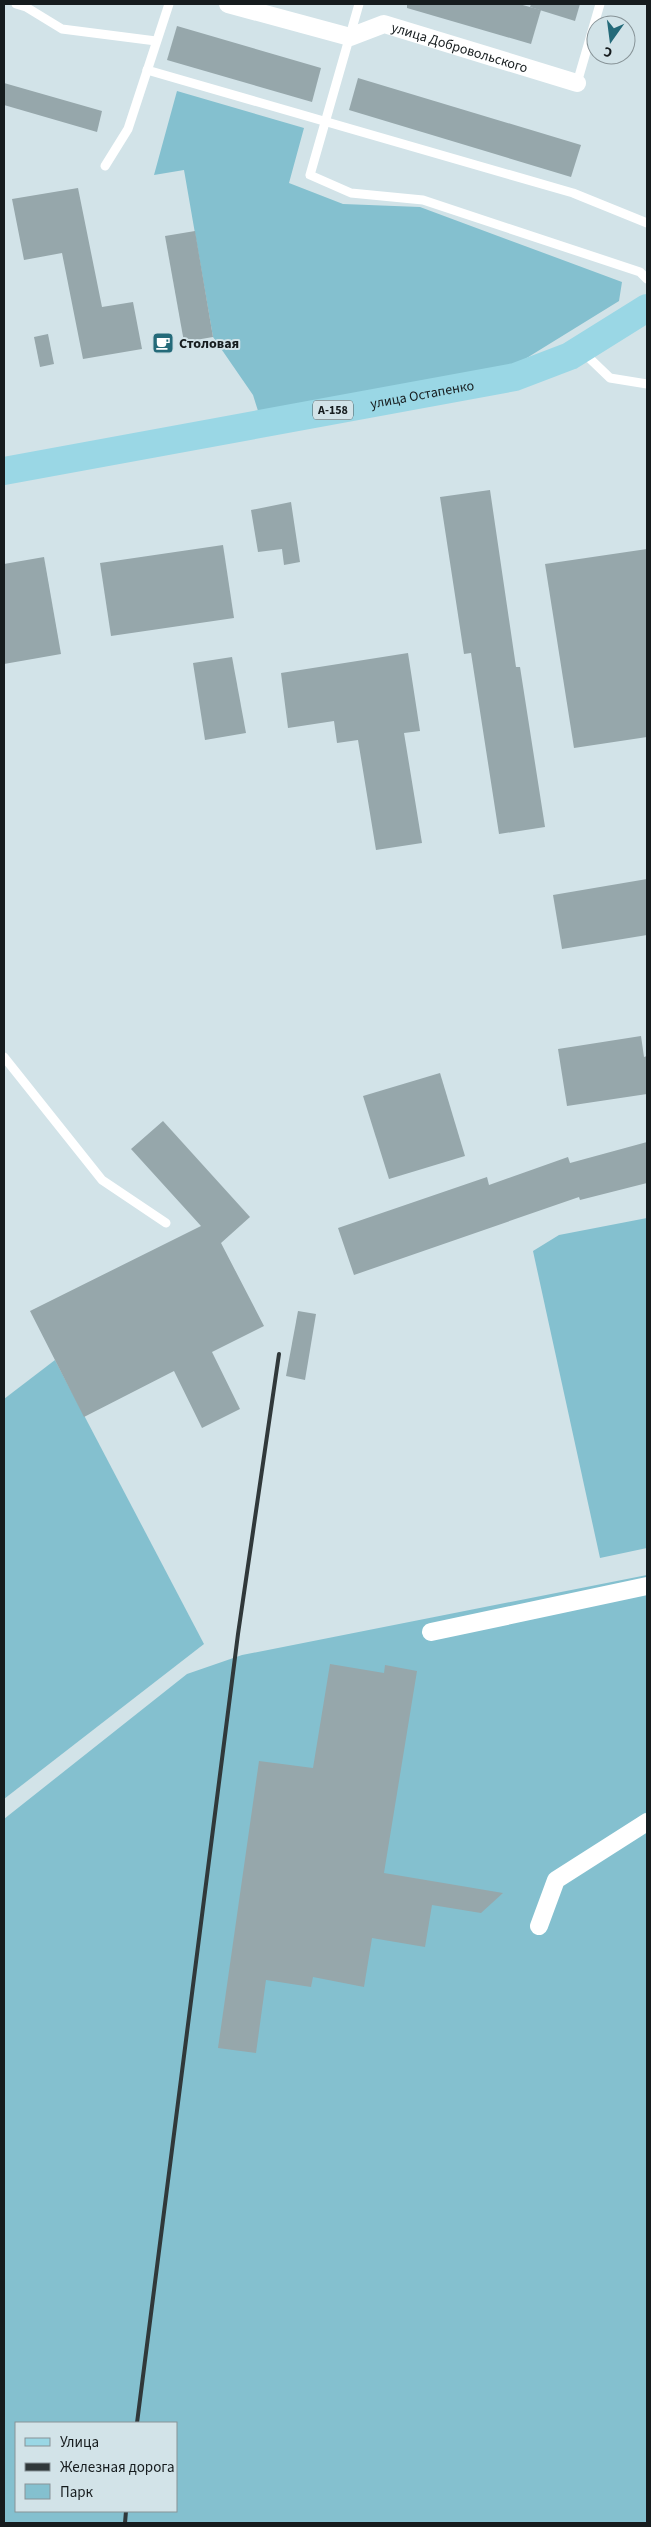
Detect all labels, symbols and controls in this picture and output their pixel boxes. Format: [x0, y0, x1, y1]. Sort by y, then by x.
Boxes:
north arrow [586, 15, 636, 65]
street label: улица Добровольского [389, 18, 530, 78]
text: С [602, 41, 614, 62]
cafe icon: Столовая [151, 331, 175, 355]
place label: Столовая [179, 334, 239, 354]
street label: улица Остапенко [369, 376, 476, 414]
road number: А-158 [313, 400, 353, 420]
legend [15, 2422, 178, 2512]
text: Улица [60, 2432, 99, 2453]
text: Железная дорога [60, 2457, 175, 2478]
text: Парк [60, 2482, 94, 2503]

